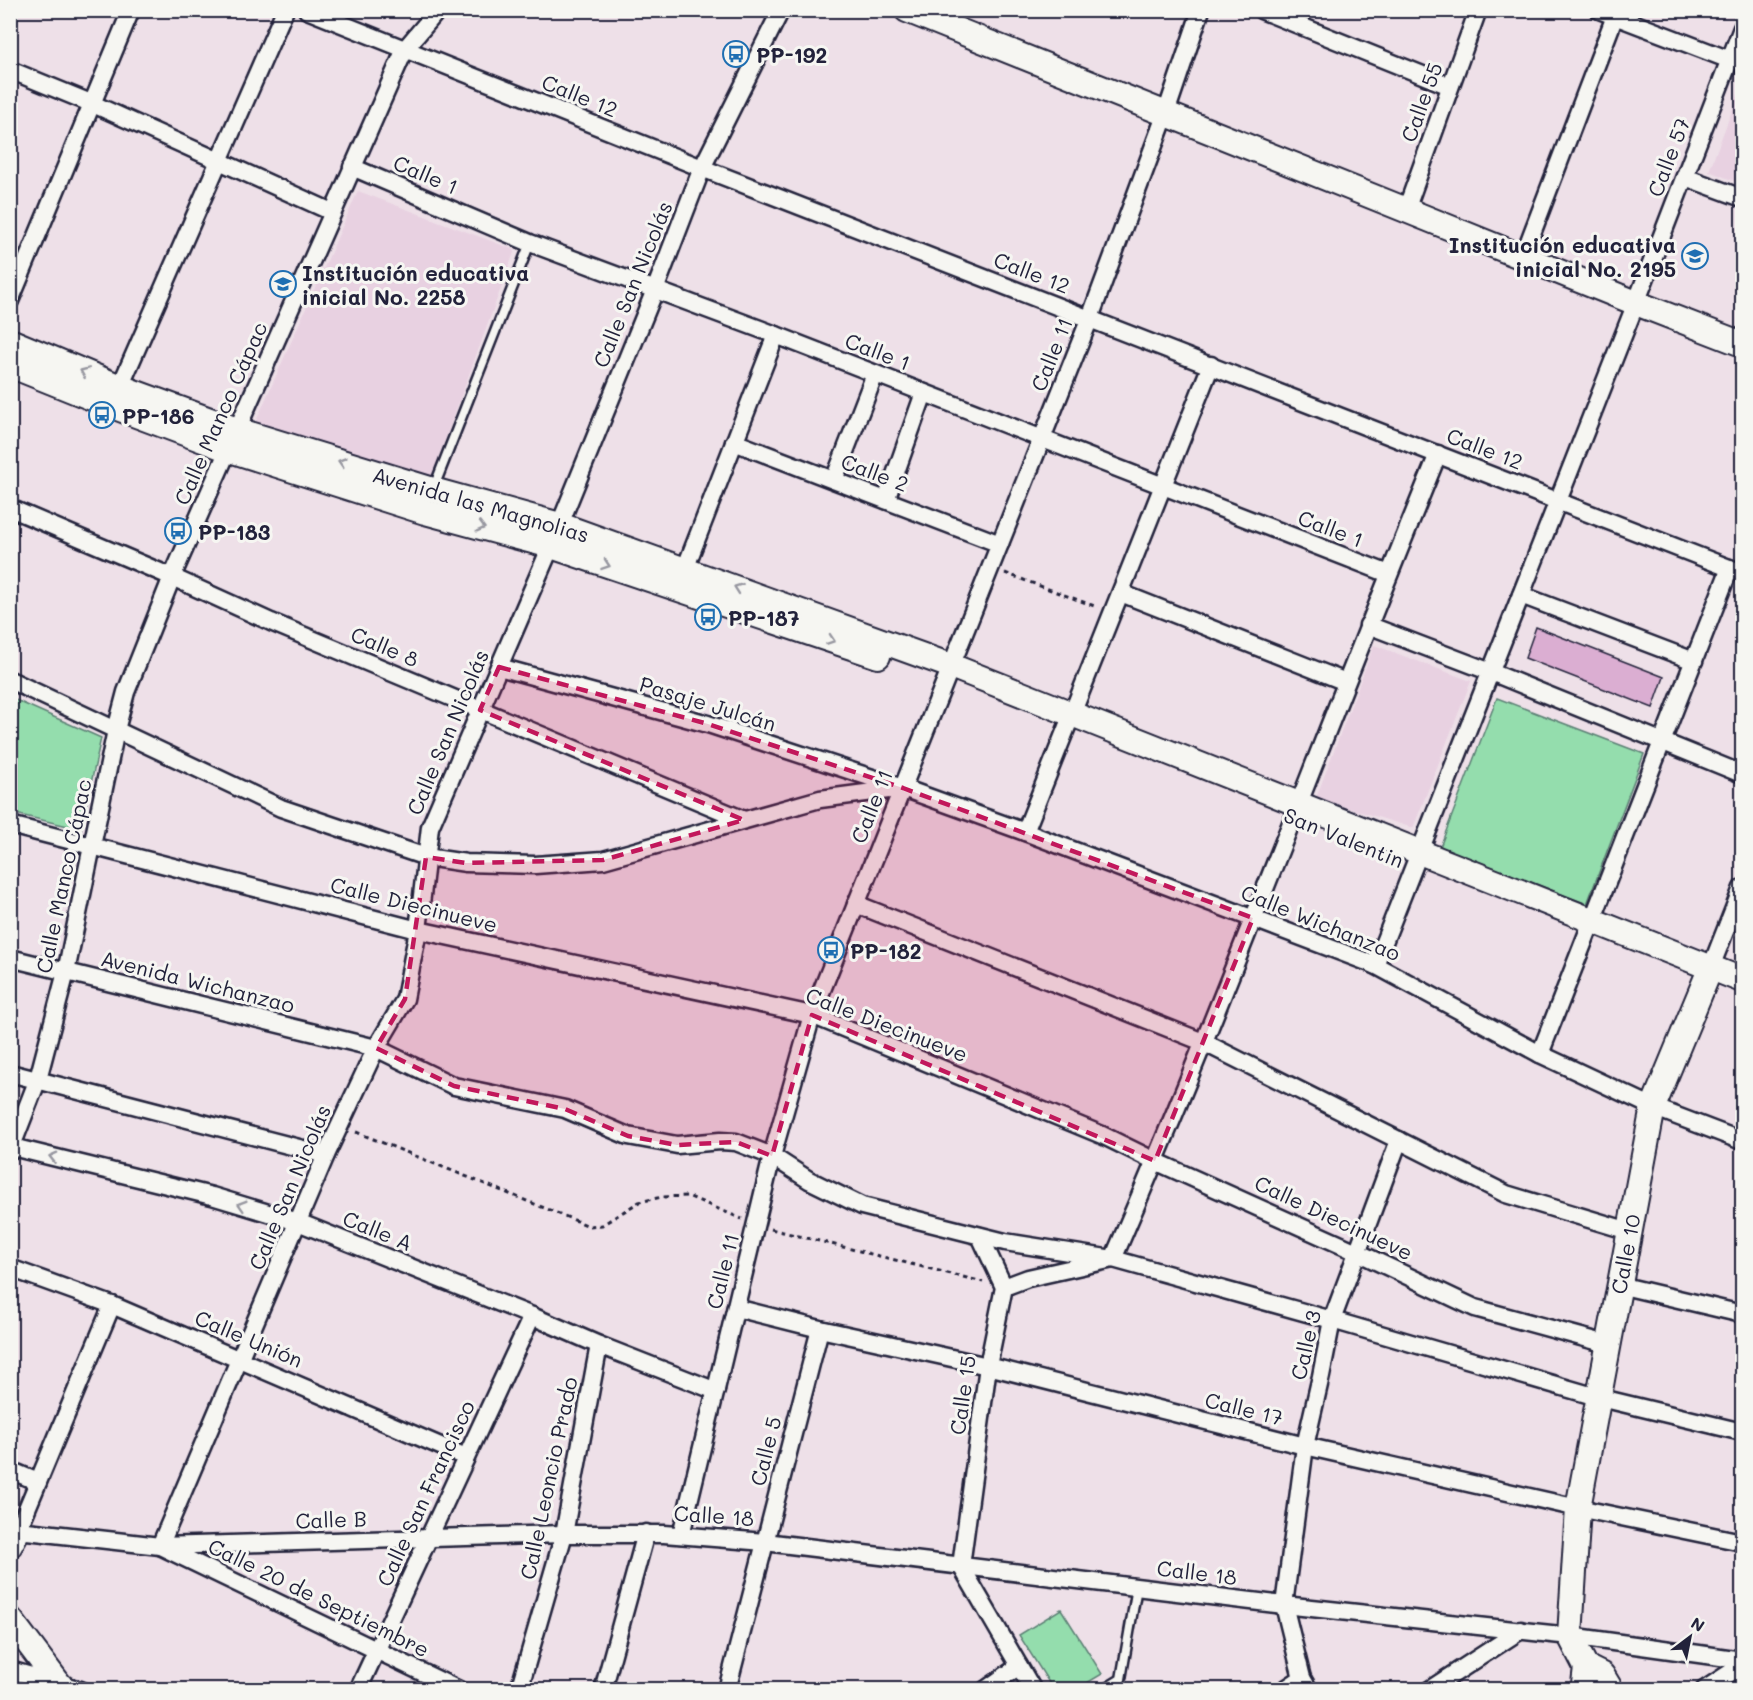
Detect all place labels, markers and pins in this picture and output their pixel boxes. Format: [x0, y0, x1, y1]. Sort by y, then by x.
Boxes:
bus stop icon: PP-192 [721, 39, 751, 69]
place label: PP-192 [756, 41, 827, 68]
place label: Institución educativa inicial No. 2195 [1449, 231, 1676, 282]
school or university icon: Institución educativa inicial No. 2195 [1680, 241, 1710, 271]
place label: Institución educativa inicial No. 2258 [302, 259, 529, 310]
school or university icon: Institución educativa inicial No. 2258 [268, 269, 298, 299]
bus stop icon: PP-186 [87, 400, 117, 430]
place label: PP-186 [122, 402, 195, 429]
bus stop icon: PP-183 [163, 516, 193, 546]
place label: PP-183 [198, 518, 270, 545]
bus stop icon: PP-187 [693, 602, 723, 632]
place label: PP-187 [728, 604, 800, 631]
bus stop icon: PP-182 [816, 935, 846, 965]
place label: PP-182 [850, 937, 922, 964]

